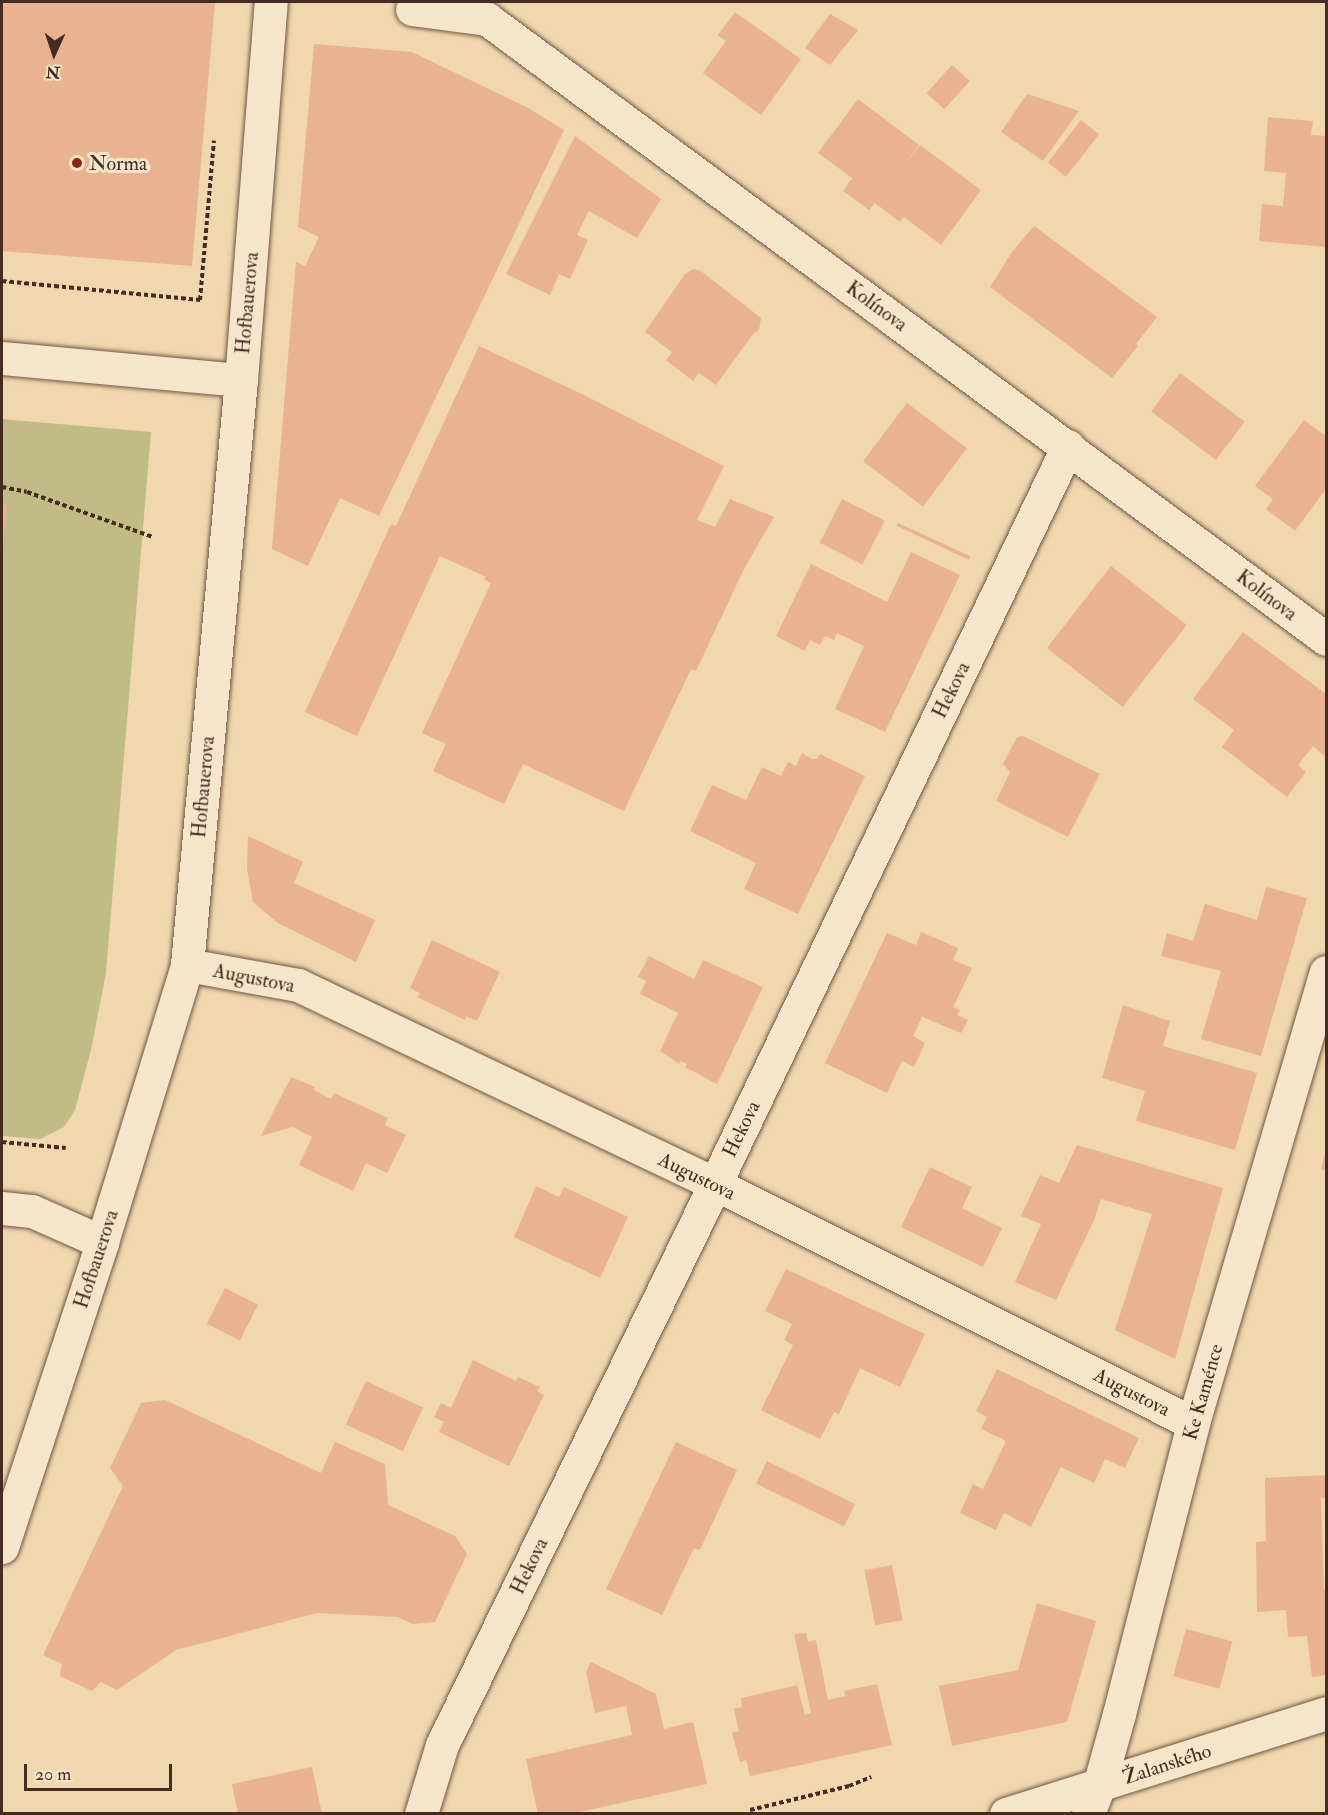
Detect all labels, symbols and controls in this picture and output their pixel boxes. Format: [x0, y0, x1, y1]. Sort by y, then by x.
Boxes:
north arrow [24, 24, 84, 84]
text: N [45, 62, 61, 82]
place label: Norma [89, 151, 147, 175]
marker: Norma [70, 156, 84, 170]
street label: Hofbauerova [231, 251, 263, 355]
street label: Kolínova [842, 276, 912, 336]
street label: Kolínova [1232, 564, 1302, 626]
street label: Hekova [927, 658, 975, 722]
street label: Hofbauerova [187, 735, 219, 839]
street label: Augustova [211, 958, 297, 998]
street label: Hekova [717, 1097, 765, 1161]
street label: Augustova [655, 1147, 739, 1205]
street label: Hofbauerova [69, 1207, 123, 1311]
street label: Ke Kaménce [1178, 1341, 1228, 1443]
street label: Augustova [1090, 1363, 1174, 1421]
street label: Hekova [505, 1534, 553, 1598]
street label: Žalanského [1120, 1738, 1214, 1790]
scale bar [27, 1752, 176, 1790]
text: 20 m [35, 1763, 71, 1786]

